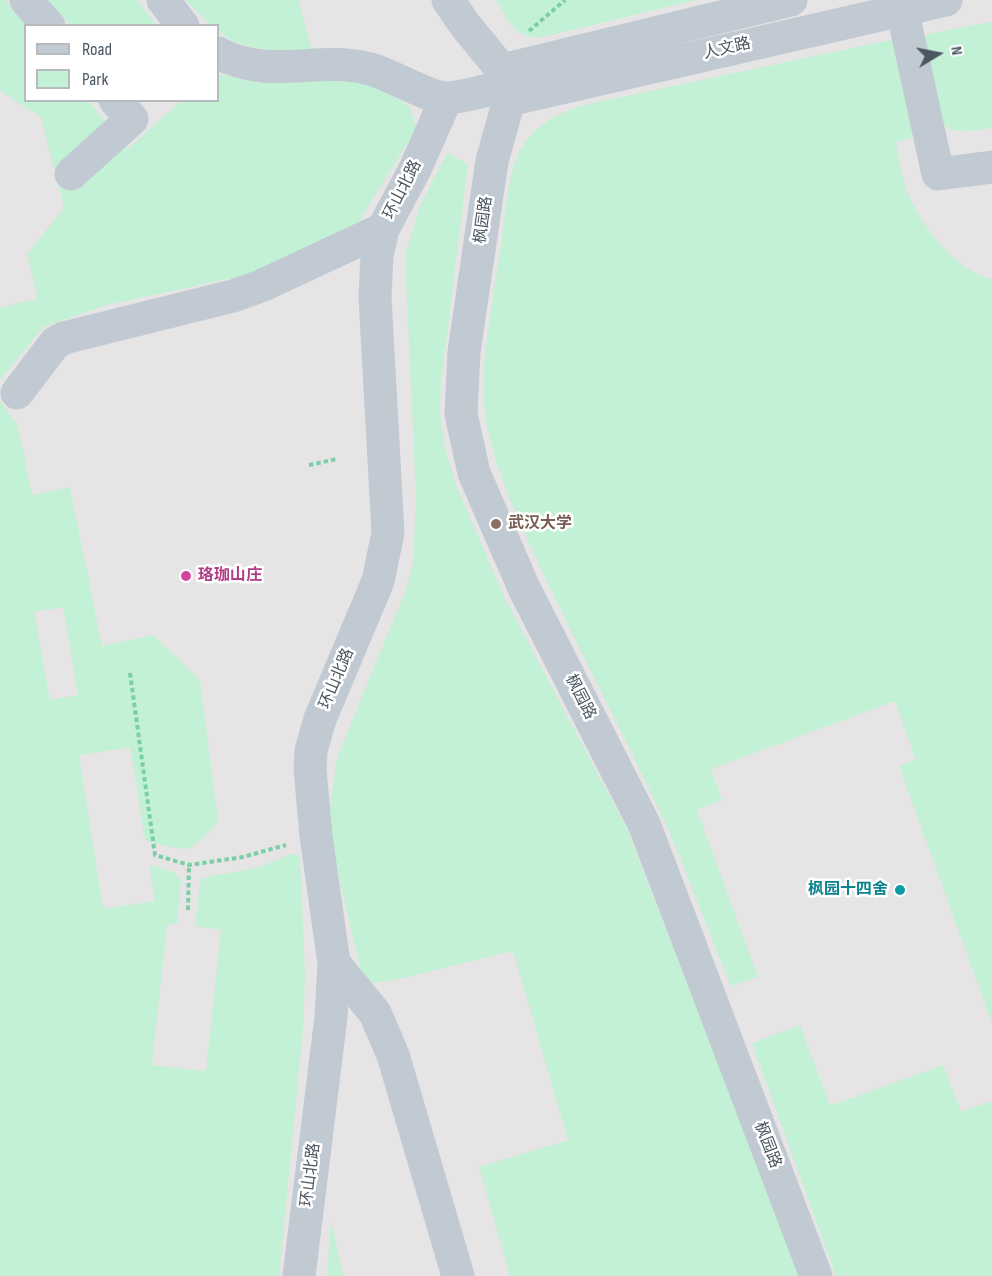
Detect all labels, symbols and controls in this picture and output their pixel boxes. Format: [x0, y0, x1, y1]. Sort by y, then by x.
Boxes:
legend [24, 24, 219, 102]
north arrow [908, 24, 968, 84]
street label: 人文路 [701, 34, 753, 64]
text: Road [82, 39, 112, 60]
text: N [946, 45, 966, 57]
text: Park [82, 69, 108, 90]
street label: 环山北路 [380, 157, 426, 223]
street label: 枫园路 [471, 195, 497, 245]
place label: 武汉大学 [508, 514, 572, 534]
marker: 武汉大学 [489, 517, 503, 531]
place label: 珞珈山庄 [198, 566, 262, 586]
marker: 珞珈山庄 [179, 569, 193, 583]
street label: 环山北路 [316, 646, 358, 712]
street label: 枫园路 [561, 671, 599, 723]
place label: 枫园十四舍 [808, 880, 888, 900]
marker: 枫园十四舍 [893, 883, 907, 897]
street label: 枫园路 [749, 1119, 785, 1171]
street label: 环山北路 [298, 1142, 324, 1208]

